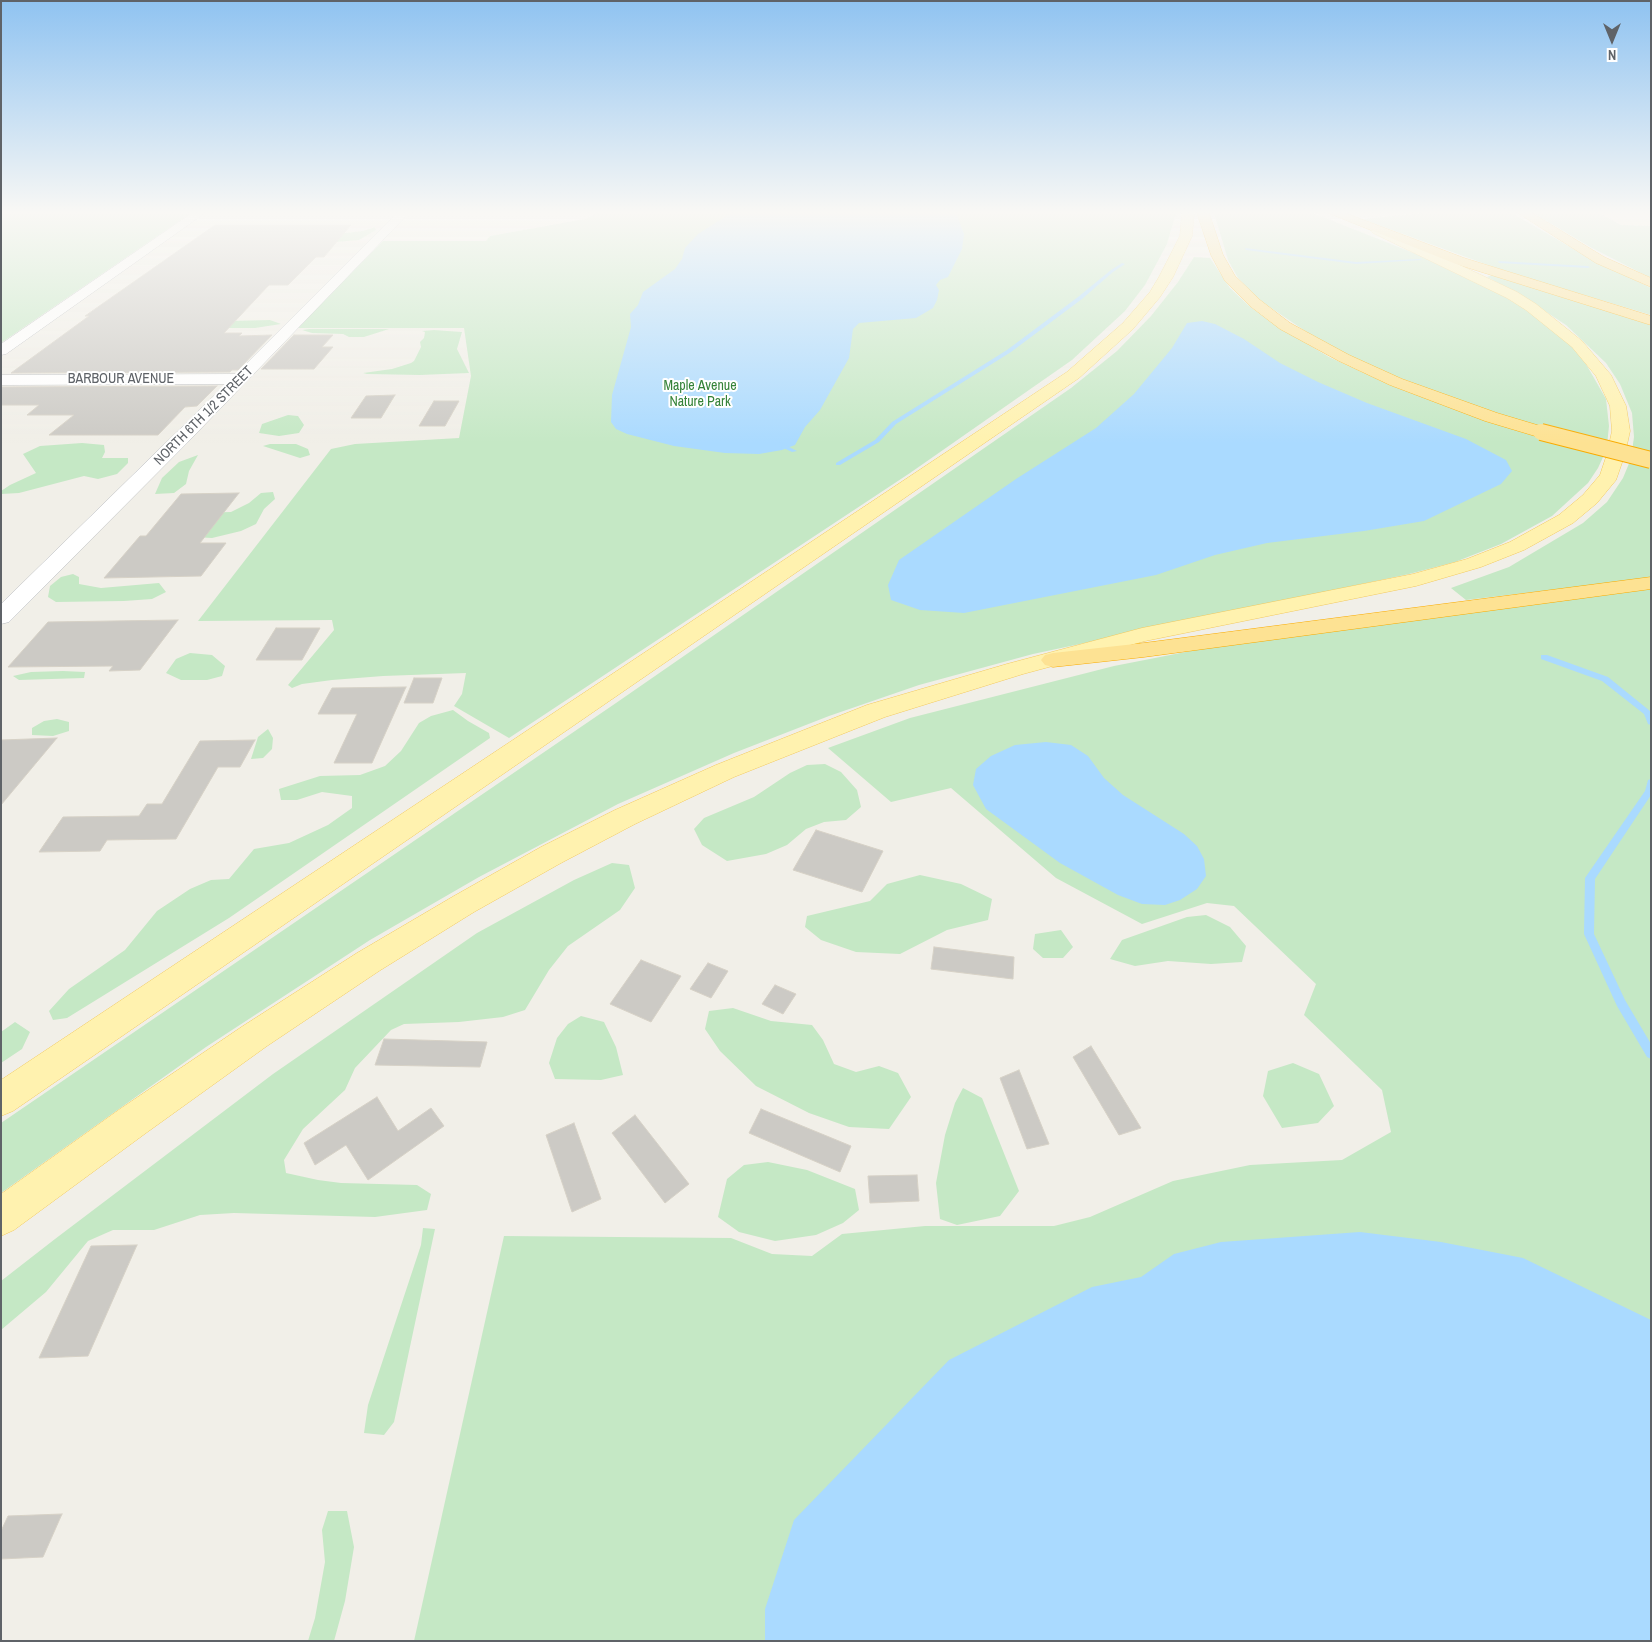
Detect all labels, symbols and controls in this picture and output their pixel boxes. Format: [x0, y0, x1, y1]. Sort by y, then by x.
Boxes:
north arrow [1587, 15, 1637, 65]
text: N [1608, 46, 1616, 64]
street label: NORTH 6TH 1/2 STREET [151, 363, 257, 469]
street label: BARBOUR AVENUE [68, 371, 174, 387]
park label: Maple Avenue Nature Park [663, 378, 737, 411]

